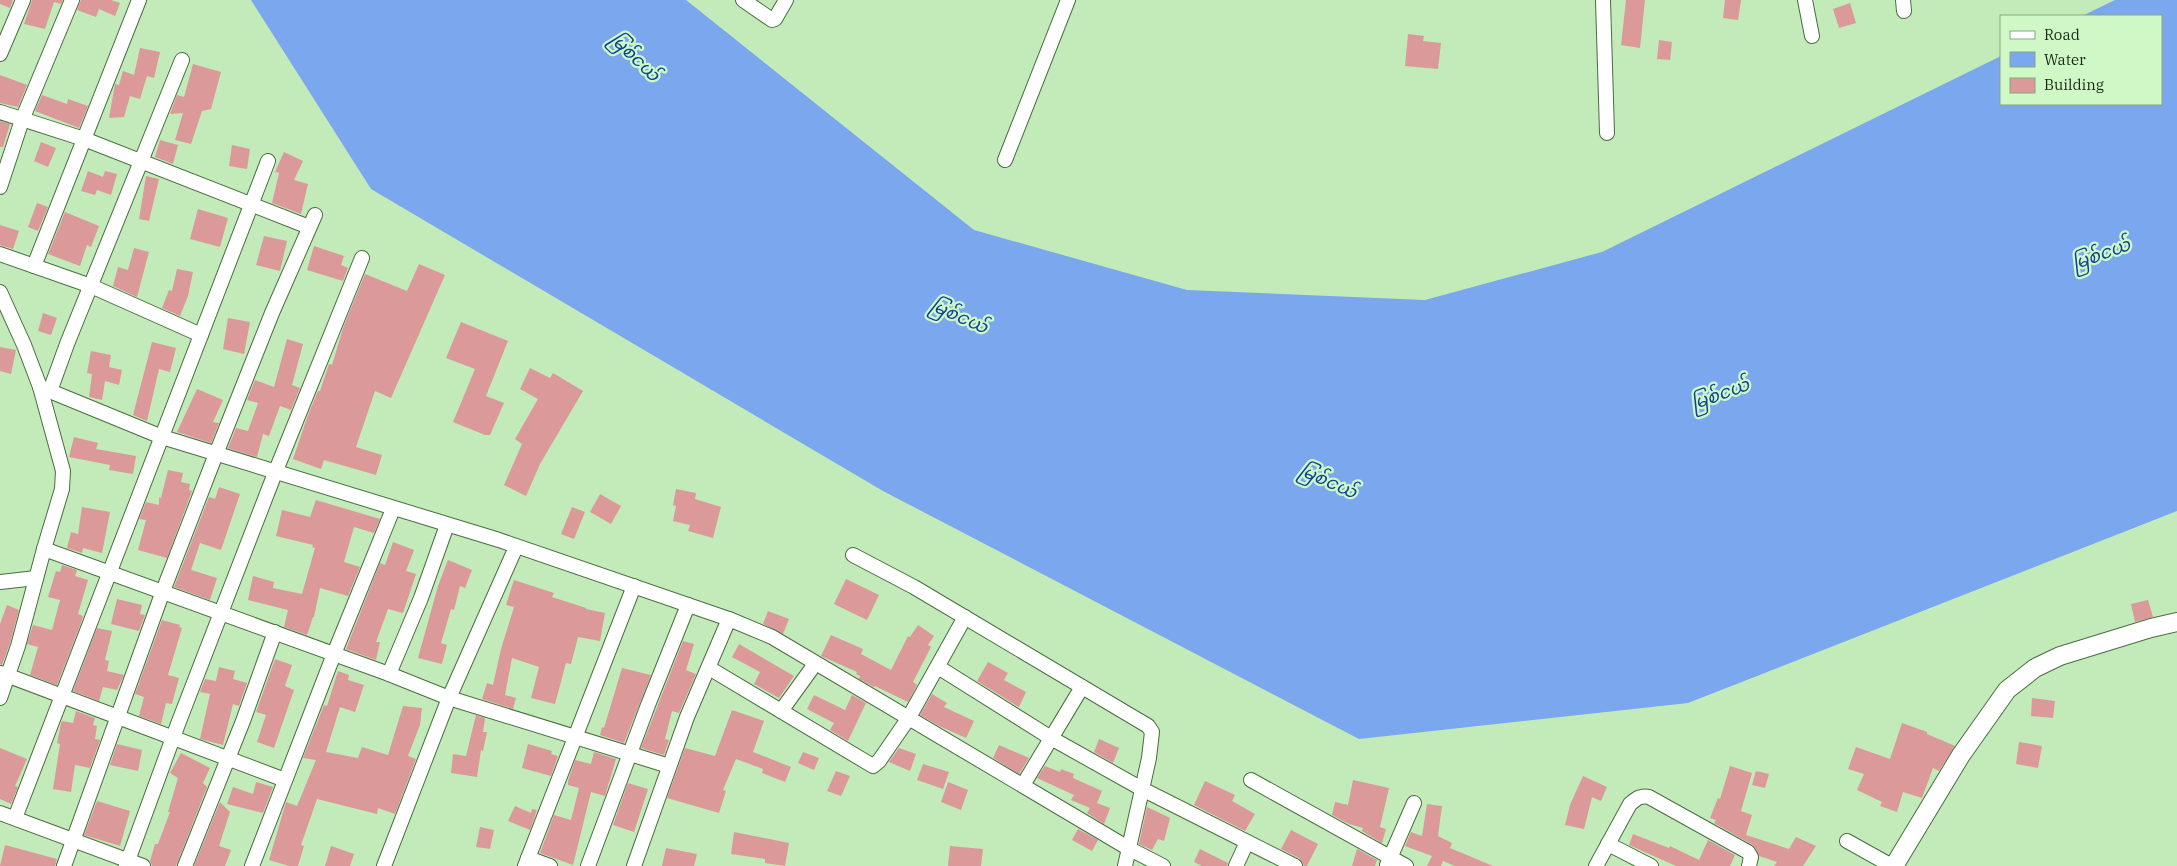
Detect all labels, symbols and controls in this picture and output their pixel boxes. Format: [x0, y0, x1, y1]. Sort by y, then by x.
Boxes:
legend [2000, 15, 2162, 105]
text: Road [2044, 25, 2080, 44]
water label: မြစ်ငယ် [603, 27, 667, 90]
text: Water [2044, 50, 2086, 69]
text: Building [2044, 75, 2104, 94]
water label: မြစ်ငယ် [2068, 231, 2136, 278]
water label: မြစ်ငယ် [925, 292, 994, 343]
water label: မြစ်ငယ် [1687, 371, 1755, 418]
water label: မြစ်ငယ် [1294, 457, 1363, 508]

